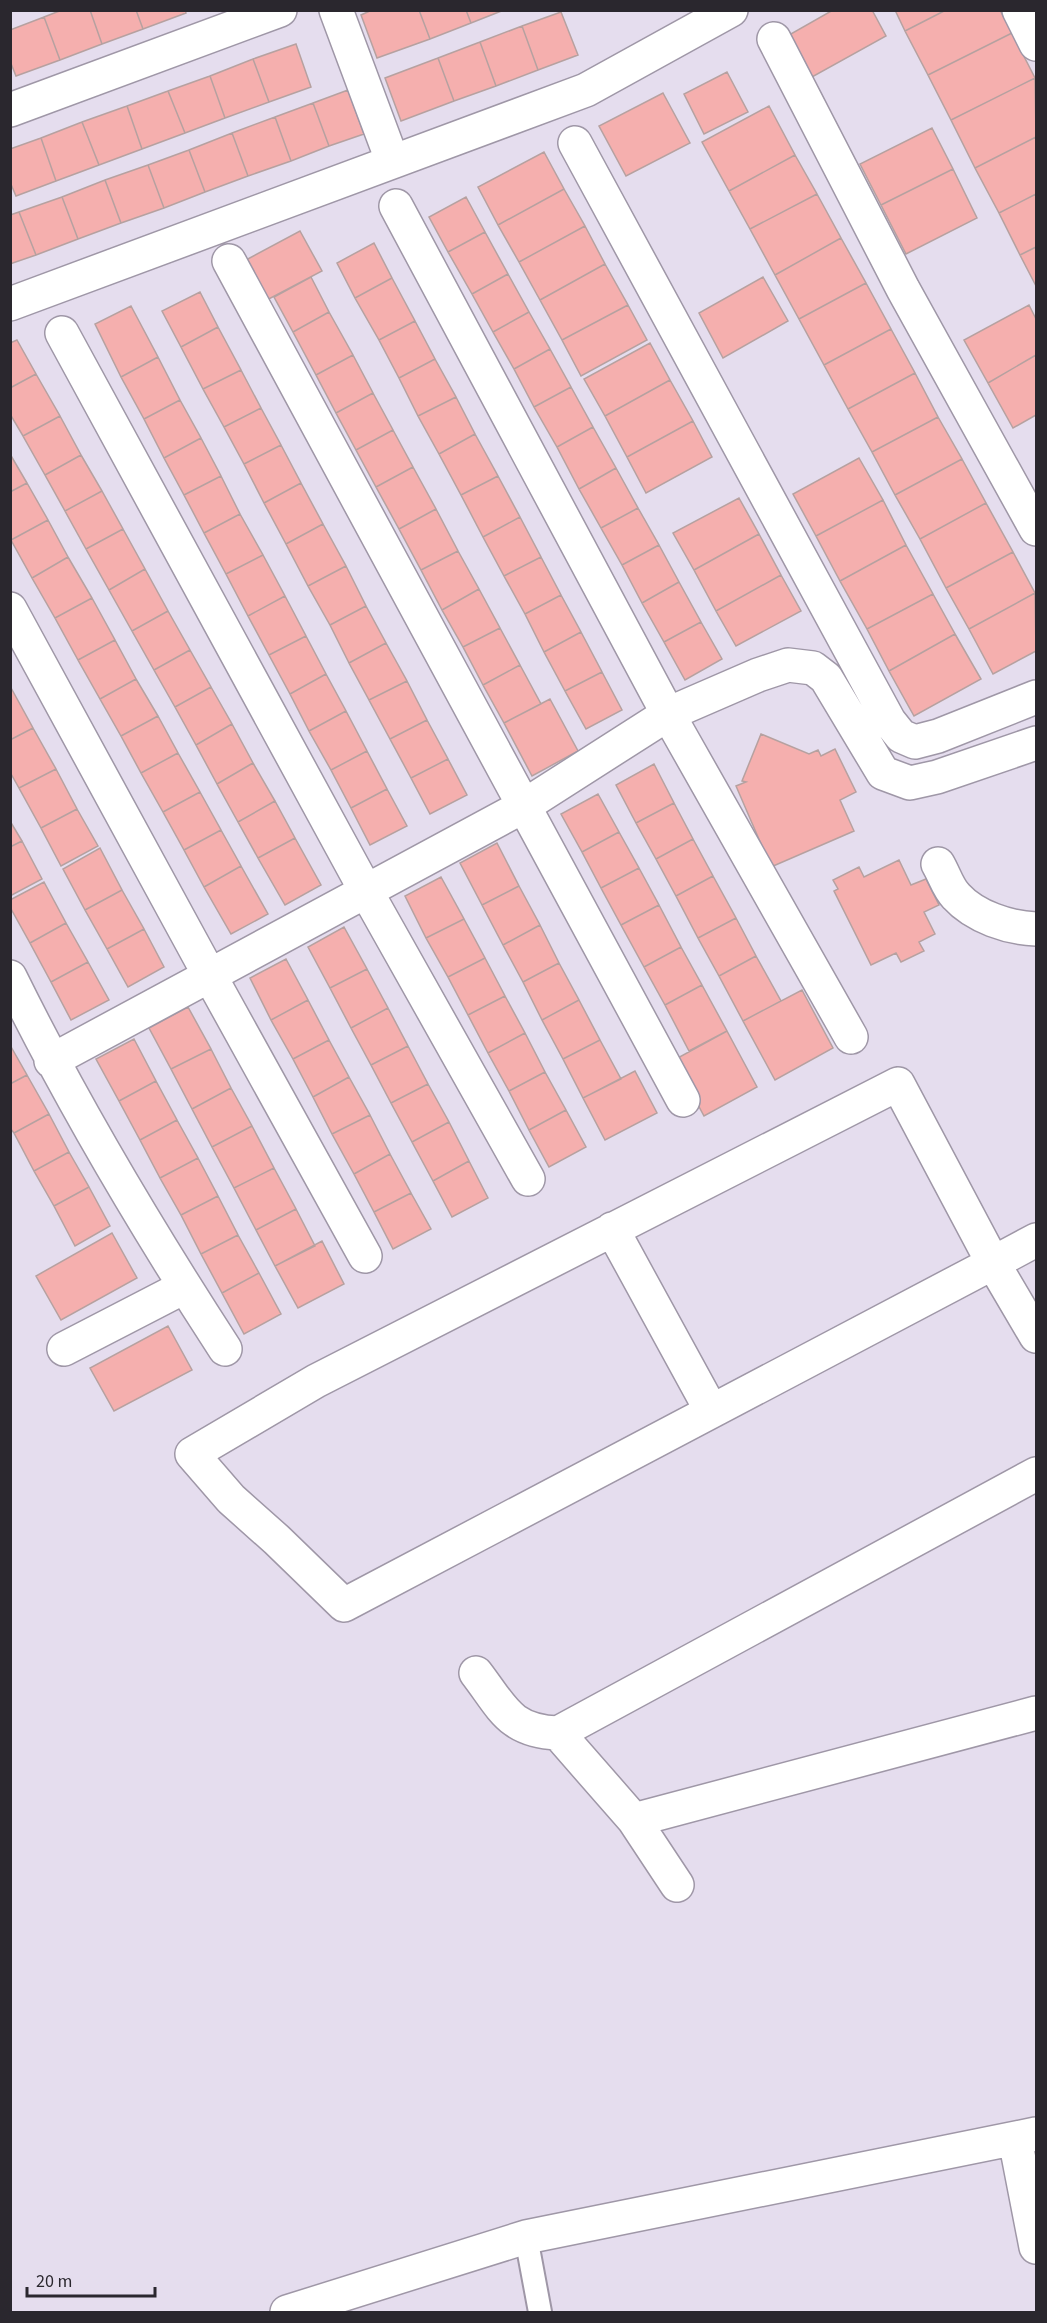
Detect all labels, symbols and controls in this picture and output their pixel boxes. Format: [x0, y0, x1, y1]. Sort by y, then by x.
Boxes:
scale bar [27, 2260, 154, 2298]
text: 20 m [36, 2269, 72, 2294]

